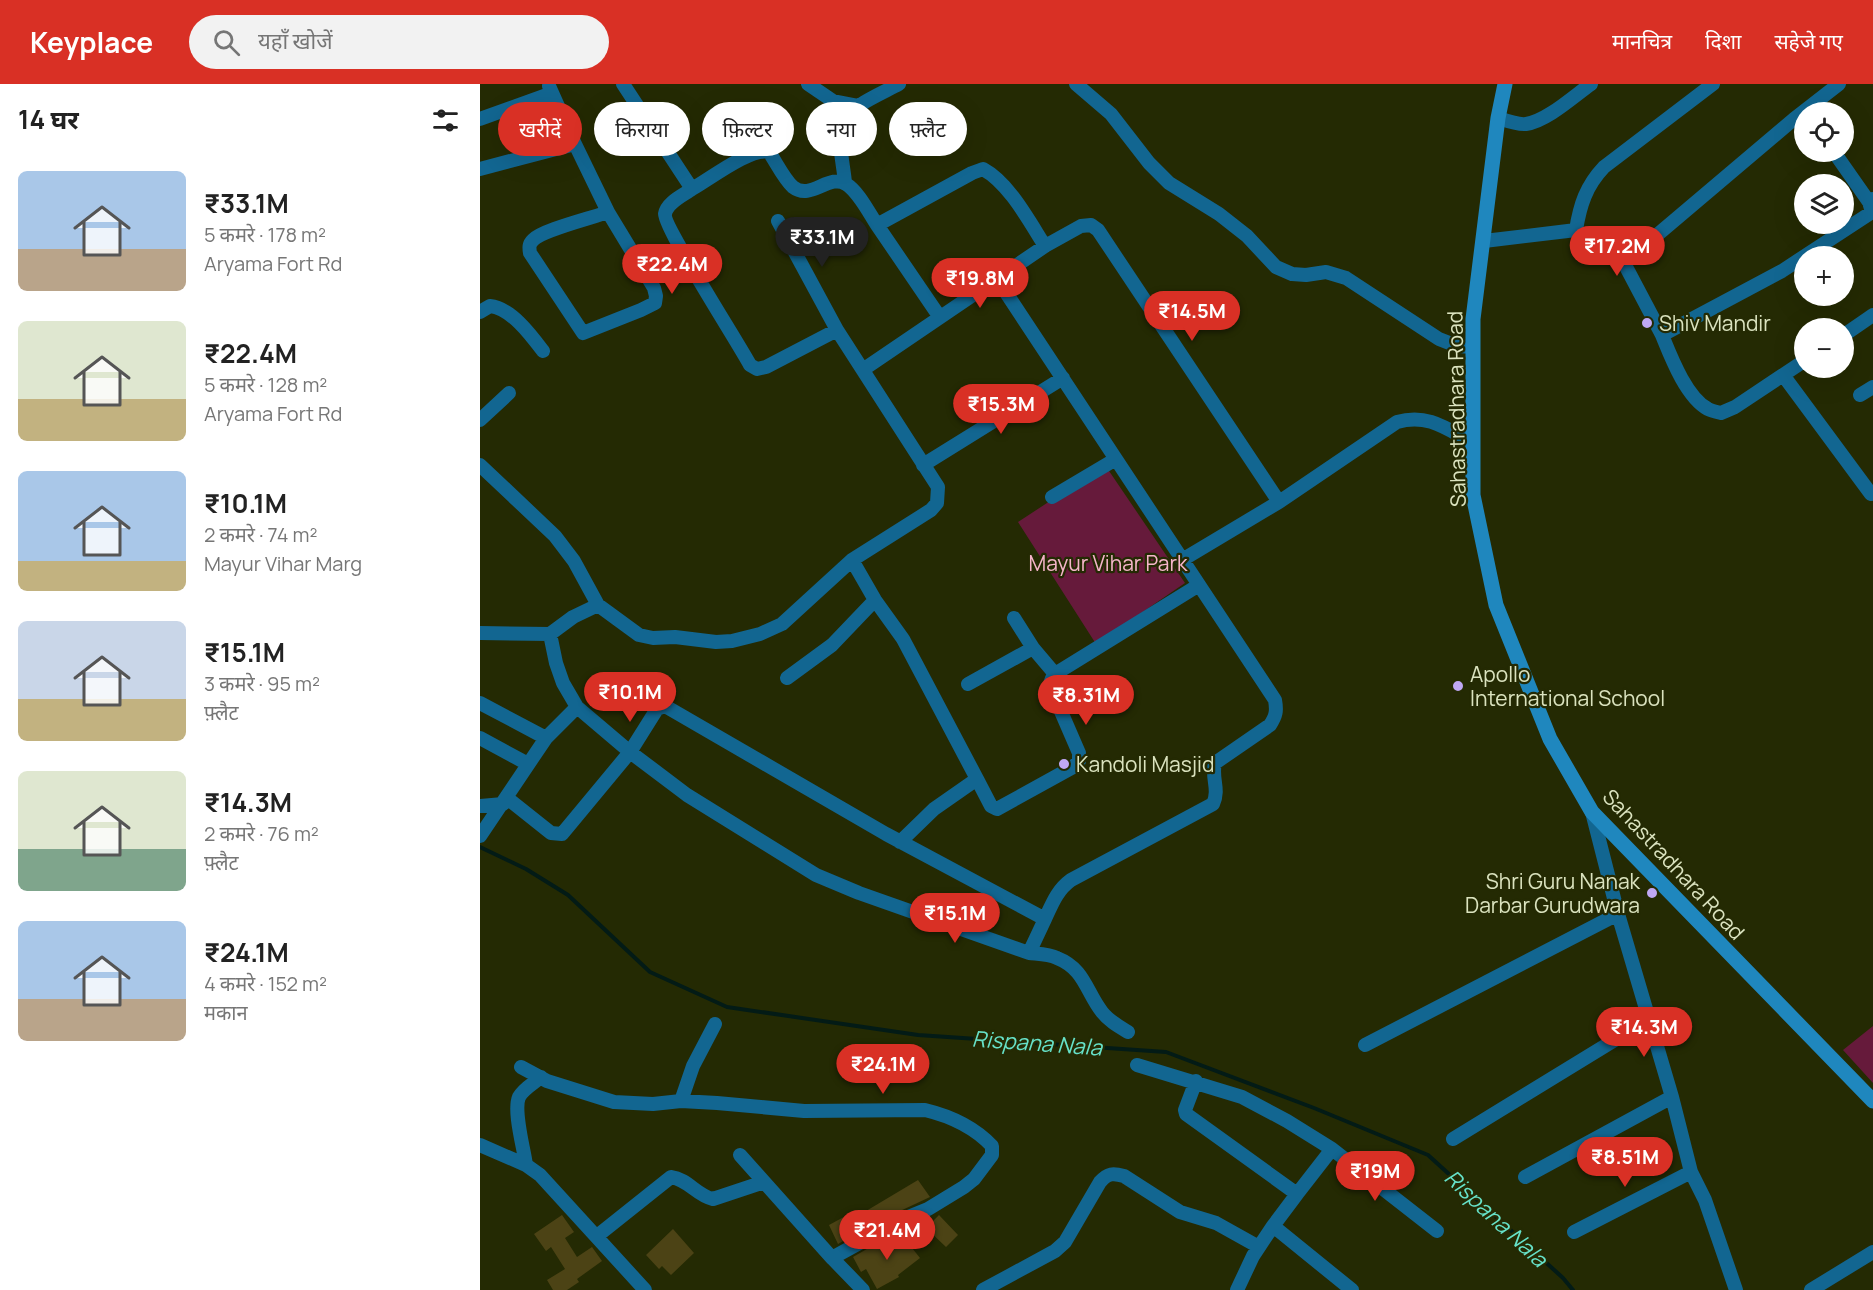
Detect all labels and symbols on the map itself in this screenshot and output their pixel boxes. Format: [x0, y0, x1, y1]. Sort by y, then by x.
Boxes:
pin: ₹33.1M [773, 217, 871, 268]
pin: ₹17.2M [1568, 226, 1666, 277]
pin: ₹22.4M [623, 244, 721, 295]
pin: ₹19.8M [931, 258, 1029, 309]
pin: ₹14.5M [1143, 291, 1241, 342]
place label: Shiv Mandir [1659, 309, 1771, 337]
street label: Sahastradhara Road [1440, 311, 1472, 507]
marker: Shiv Mandir [1640, 316, 1654, 330]
pin: ₹15.3M [952, 384, 1050, 435]
park label: Mayur Vihar Park [1029, 549, 1188, 577]
place label: Apollo International School [1470, 660, 1665, 712]
pin: ₹10.1M [581, 672, 679, 723]
pin: ₹8.31M [1037, 675, 1135, 726]
marker: Apollo International School [1451, 679, 1465, 693]
place label: Kandoli Masjid [1076, 750, 1214, 778]
marker: Kandoli Masjid [1057, 757, 1071, 771]
street label: Sahastradhara Road [1597, 783, 1751, 945]
place label: Shri Guru Nanak Darbar Gurudwara [1465, 867, 1641, 919]
marker: Shri Guru Nanak Darbar Gurudwara [1645, 886, 1659, 900]
pin: ₹15.1M [906, 893, 1004, 944]
pin: ₹14.3M [1595, 1007, 1693, 1058]
water label: Rispana Nala [971, 1023, 1105, 1063]
pin: ₹24.1M [834, 1044, 932, 1095]
pin: ₹8.51M [1576, 1137, 1674, 1188]
pin: ₹19M [1339, 1151, 1411, 1202]
water label: Rispana Nala [1438, 1163, 1555, 1275]
pin: ₹21.4M [838, 1210, 936, 1261]

